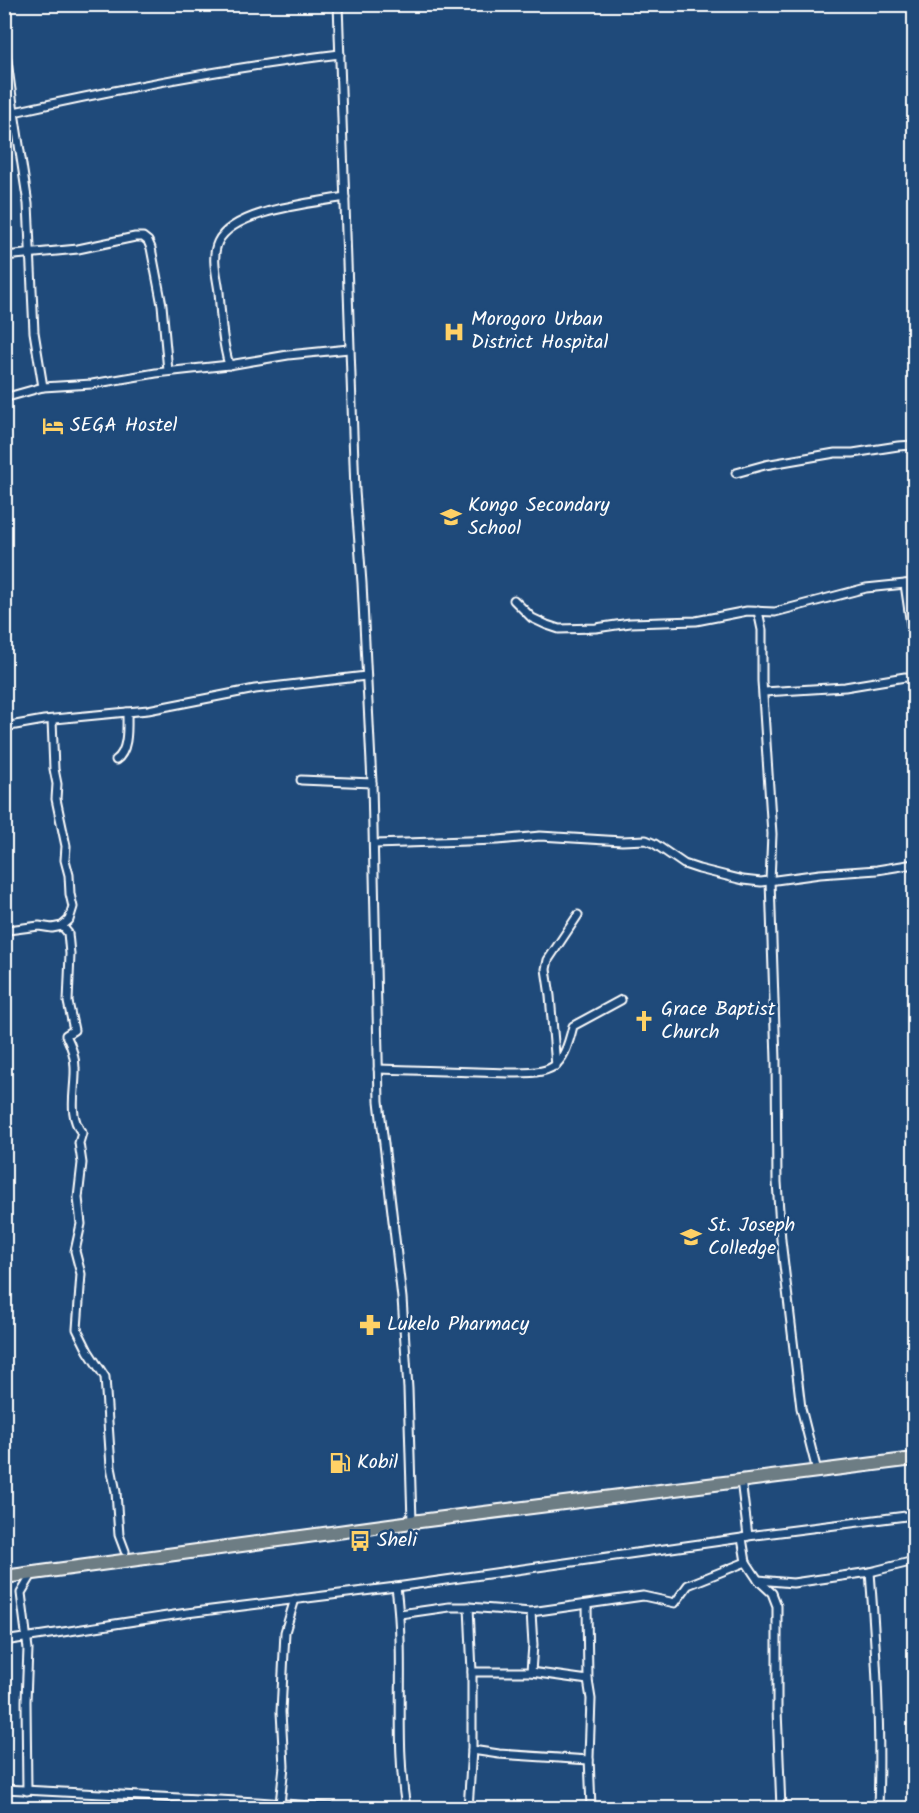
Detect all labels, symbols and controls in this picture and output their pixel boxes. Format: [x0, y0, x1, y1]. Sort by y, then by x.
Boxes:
place label: Morogoro Urban District Hospital [471, 304, 608, 359]
hospital icon: Morogoro Urban District Hospital [442, 320, 466, 344]
place label: SEGA Hostel [70, 410, 177, 442]
hotel icon: SEGA Hostel [41, 414, 65, 438]
place label: Kongo Secondary School [468, 490, 610, 545]
school or university icon: Kongo Secondary School [439, 505, 463, 529]
place label: Grace Baptist Church [661, 994, 776, 1049]
church icon: Grace Baptist Church [632, 1009, 656, 1033]
place label: St. Joseph Colledge [708, 1210, 795, 1265]
school or university icon: St. Joseph Colledge [679, 1225, 703, 1249]
place label: Lukelo Pharmacy [387, 1309, 530, 1341]
pharmacy icon: Lukelo Pharmacy [358, 1313, 382, 1337]
place label: Kobil [357, 1447, 398, 1479]
fuel station icon: Kobil [328, 1451, 352, 1475]
place label: Sheli [377, 1525, 418, 1557]
bus stop icon: Sheli [348, 1529, 372, 1553]

